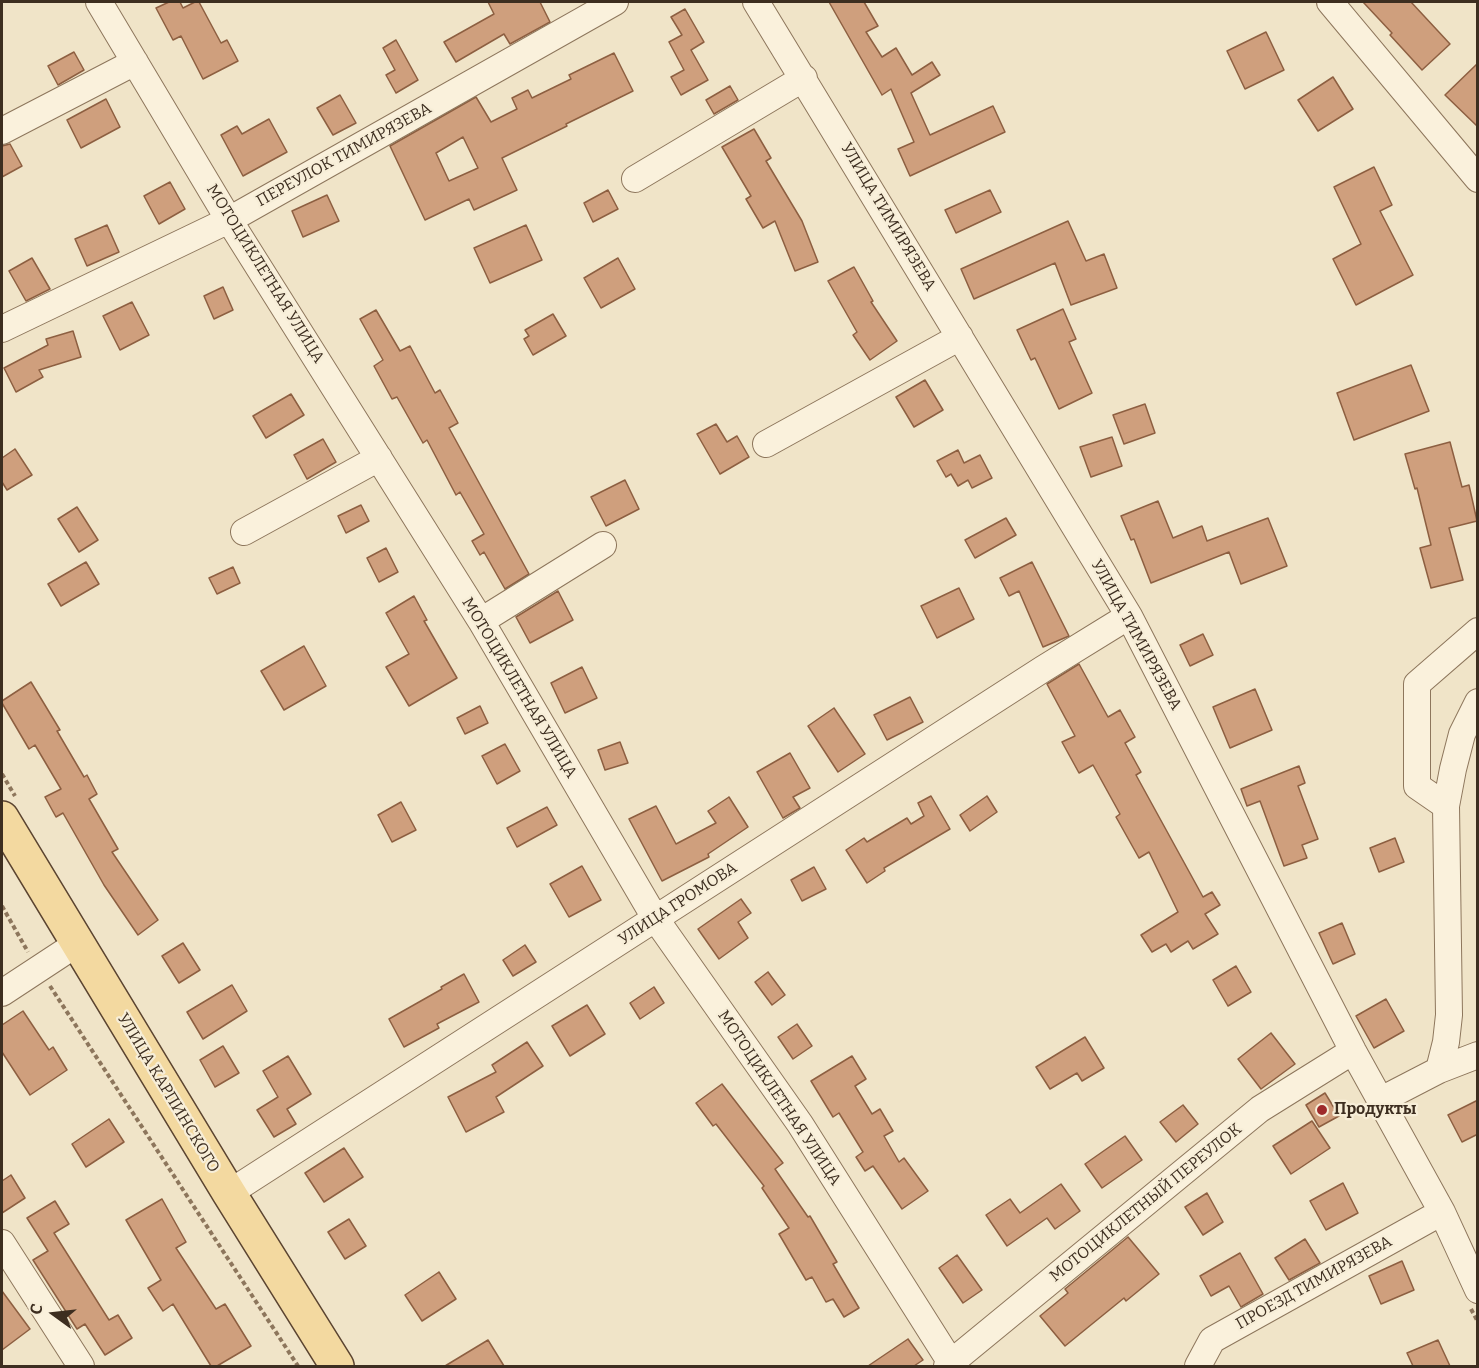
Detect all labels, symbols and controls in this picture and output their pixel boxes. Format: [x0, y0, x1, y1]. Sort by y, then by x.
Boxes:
street label: ПЕРЕУЛОК ТИМИРЯЗЕВА [253, 99, 435, 211]
street label: УЛИЦА ТИМИРЯЗЕВА [836, 140, 940, 294]
street label: МОТОЦИКЛЕТНАЯ УЛИЦА [202, 181, 328, 367]
street label: УЛИЦА ТИМИРЯЗЕВА [1087, 556, 1185, 714]
street label: МОТОЦИКЛЕТНАЯ УЛИЦА [457, 594, 581, 782]
street label: УЛИЦА ГРОМОВА [615, 859, 741, 949]
street label: МОТОЦИКЛЕТНАЯ УЛИЦА [713, 1007, 845, 1189]
street label: УЛИЦА КАРПИНСКОГО [113, 1010, 223, 1176]
place label: Продукты [1334, 1100, 1416, 1120]
marker: Продукты [1315, 1103, 1329, 1117]
street label: МОТОЦИКЛЕТНЫЙ ПЕРЕУЛОК [1046, 1120, 1246, 1286]
street label: ПРОЕЗД ТИМИРЯЗЕВА [1233, 1232, 1395, 1334]
north arrow [24, 1284, 84, 1344]
text: С [26, 1302, 47, 1317]

